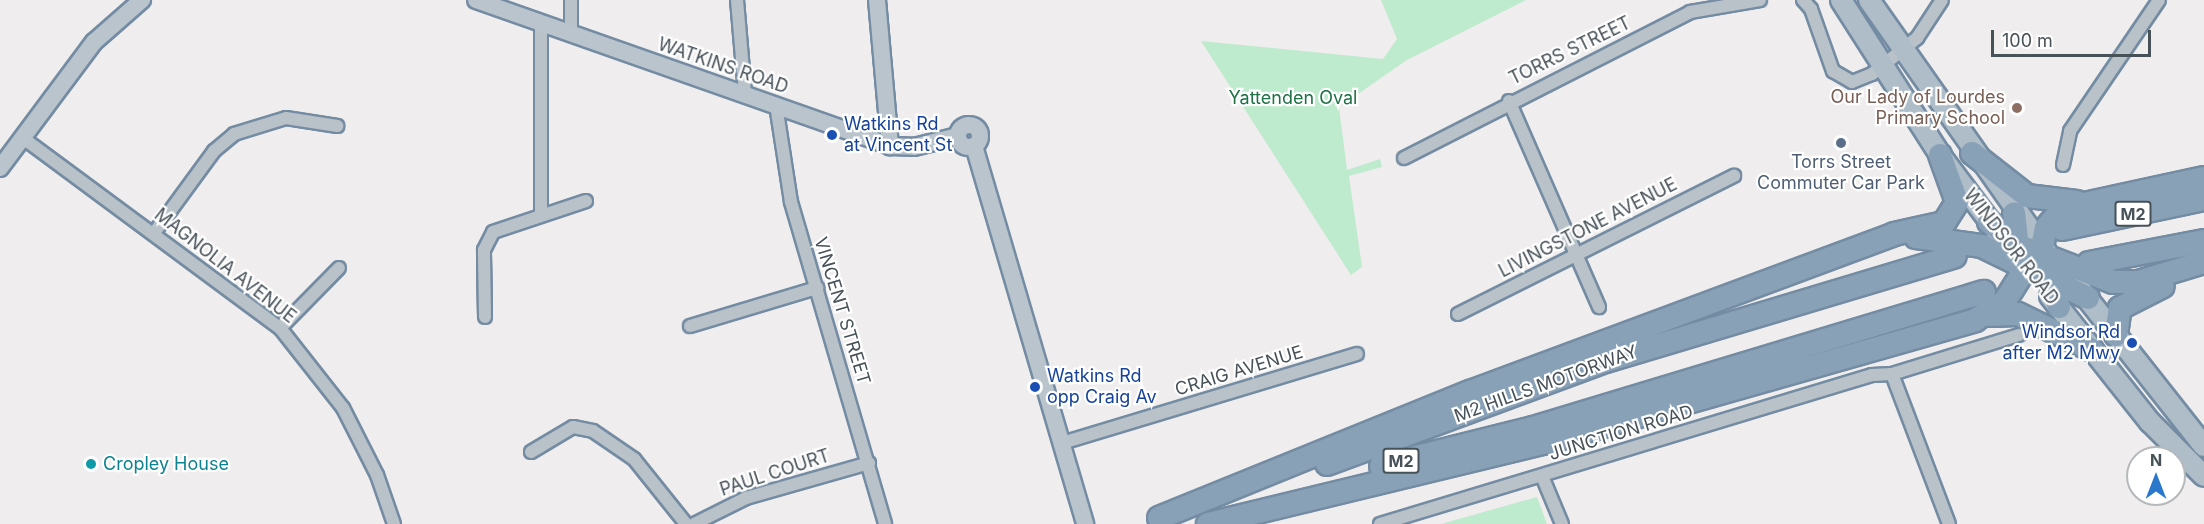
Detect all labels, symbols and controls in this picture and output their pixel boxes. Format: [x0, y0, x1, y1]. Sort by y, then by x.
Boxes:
street label: TORRS STREET [1506, 12, 1634, 90]
scale bar [1994, 18, 2154, 56]
text: 100 m [2002, 30, 2053, 51]
street label: WATKINS ROAD [655, 34, 791, 98]
park label: Yattenden Oval [1229, 87, 1357, 109]
place label: Our Lady of Lourdes Primary School [1831, 87, 2005, 130]
marker: Our Lady of Lourdes Primary School [2010, 101, 2024, 115]
place label: Watkins Rd at Vincent St [844, 114, 952, 156]
marker: Watkins Rd at Vincent St [825, 128, 839, 142]
marker: Torrs Street Commuter Car Park [1834, 136, 1848, 150]
place label: Torrs Street Commuter Car Park [1757, 152, 1925, 195]
street label: LIVINGSTONE AVENUE [1495, 174, 1681, 282]
street label: WINDSOR ROAD [1959, 185, 2063, 309]
road number: M2 [2114, 201, 2152, 227]
street label: MAGNOLIA AVENUE [150, 204, 300, 328]
street label: VINCENT STREET [809, 235, 875, 387]
place label: Windsor Rd after M2 Mwy [2002, 322, 2120, 364]
marker: Windsor Rd after M2 Mwy [2125, 336, 2139, 350]
street label: CRAIG AVENUE [1172, 341, 1306, 401]
street label: M2 HILLS MOTORWAY [1451, 341, 1641, 427]
place label: Watkins Rd opp Craig Av [1047, 366, 1157, 409]
marker: Watkins Rd opp Craig Av [1028, 380, 1042, 394]
street label: JUNCTION ROAD [1546, 401, 1696, 465]
street label: PAUL COURT [717, 445, 833, 501]
north arrow [2126, 446, 2186, 506]
road number: M2 [1382, 448, 1420, 474]
text: N [2150, 450, 2162, 470]
place label: Cropley House [103, 453, 229, 475]
marker: Cropley House [84, 457, 98, 471]

